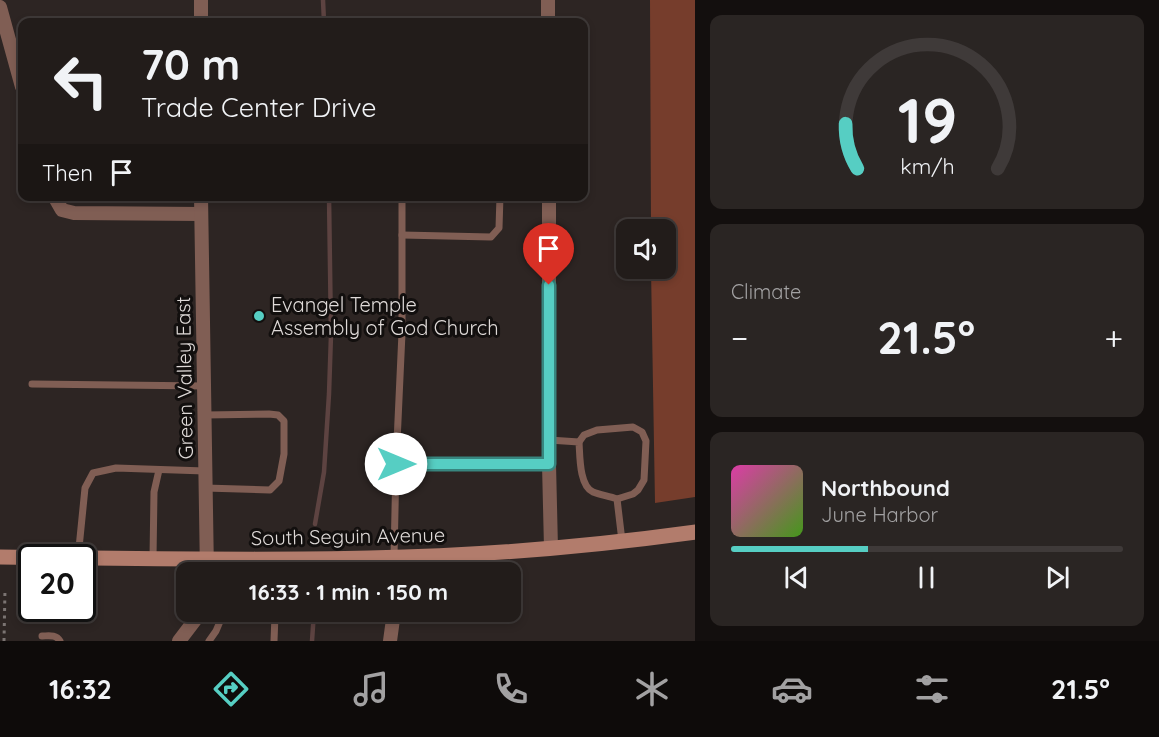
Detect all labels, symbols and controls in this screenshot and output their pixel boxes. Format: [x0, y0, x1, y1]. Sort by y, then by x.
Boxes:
text: 70 m [141, 38, 240, 91]
icon: left [42, 42, 120, 120]
text: 19 [897, 81, 957, 159]
text: Trade Center Drive [141, 90, 377, 124]
text: km/h [900, 153, 954, 179]
icon: arrive [105, 156, 138, 189]
text: Then [42, 159, 93, 187]
map controls [616, 219, 676, 279]
button: sound [616, 219, 676, 279]
pin [523, 223, 574, 285]
icon: arrive [532, 232, 565, 265]
text: Climate [731, 279, 801, 304]
place label: Evangel Temple Assembly of God Church [271, 292, 499, 340]
street label: Green Valley East [170, 296, 198, 460]
marker: Evangel Temple Assembly of God Church [252, 309, 266, 323]
text: 21.5° [877, 309, 975, 365]
text: − [731, 317, 748, 358]
text: + [1104, 317, 1123, 358]
position arrow [364, 432, 428, 496]
text: Northbound [821, 474, 950, 502]
text: June Harbor [821, 502, 938, 527]
street label: South Seguin Avenue [251, 522, 445, 550]
speed limit sign: 20 [18, 544, 96, 622]
icon: previous [780, 561, 813, 594]
icon: pause [910, 561, 943, 594]
icon: next [1041, 561, 1074, 594]
text: 16:33 · 1 min · 150 m [249, 578, 448, 606]
icon: directions [210, 668, 252, 710]
icon: music [350, 668, 392, 710]
icon: phone [490, 668, 532, 710]
icon: climate [631, 668, 673, 710]
icon: car [771, 668, 813, 710]
icon: filters [911, 668, 953, 710]
text: 16:32 [49, 672, 112, 706]
text: 21.5° [1051, 672, 1110, 706]

